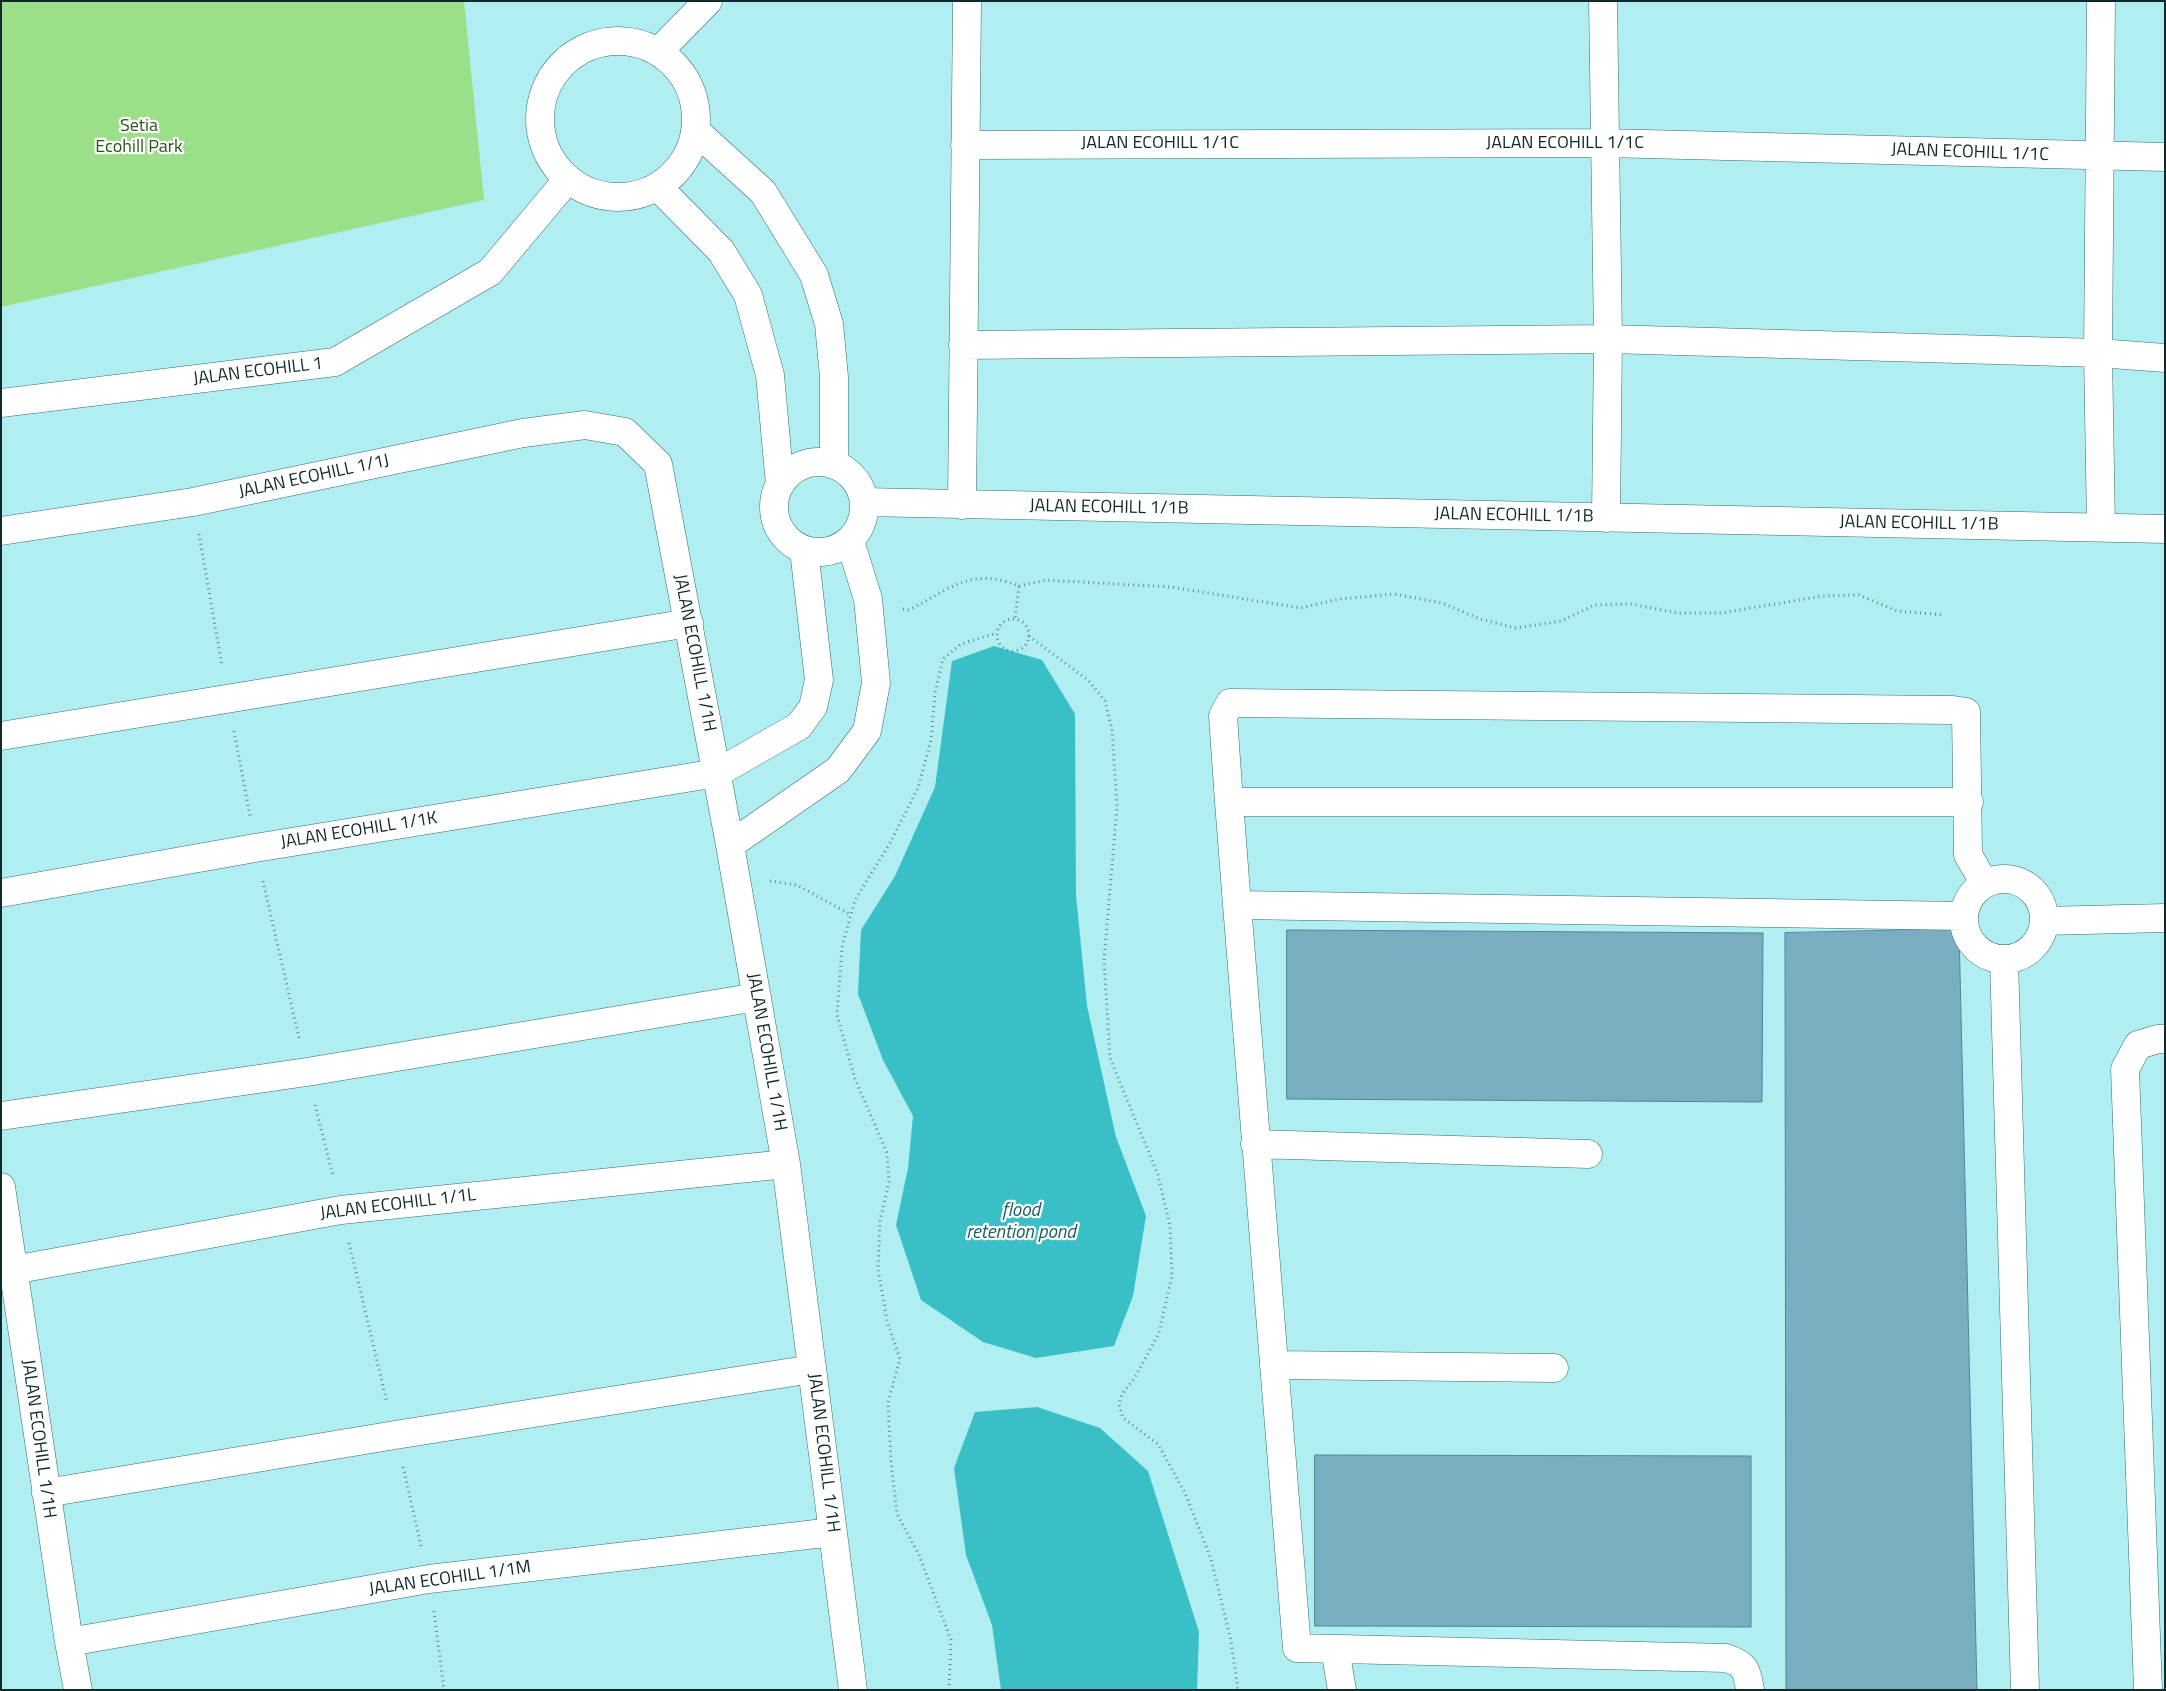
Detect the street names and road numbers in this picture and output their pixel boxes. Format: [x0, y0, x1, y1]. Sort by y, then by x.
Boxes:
street label: JALAN ECOHILL 1/1C [1081, 133, 1239, 155]
street label: JALAN ECOHILL 1/1C [1486, 133, 1644, 155]
street label: JALAN ECOHILL 1/1C [1891, 139, 2049, 167]
street label: JALAN ECOHILL 1 [192, 353, 324, 391]
street label: JALAN ECOHILL 1/1J [237, 451, 391, 503]
street label: JALAN ECOHILL 1/1B [1029, 496, 1189, 520]
street label: JALAN ECOHILL 1/1B [1434, 504, 1594, 528]
street label: JALAN ECOHILL 1/1B [1839, 512, 1999, 536]
street label: JALAN ECOHILL 1/1H [668, 572, 720, 734]
street label: JALAN ECOHILL 1/1K [279, 808, 439, 854]
street label: JALAN ECOHILL 1/1H [741, 971, 791, 1133]
street label: JALAN ECOHILL 1/1L [319, 1185, 477, 1225]
street label: JALAN ECOHILL 1/1H [16, 1358, 60, 1520]
street label: JALAN ECOHILL 1/1H [803, 1372, 843, 1534]
street label: JALAN ECOHILL 1/1M [368, 1557, 532, 1601]

